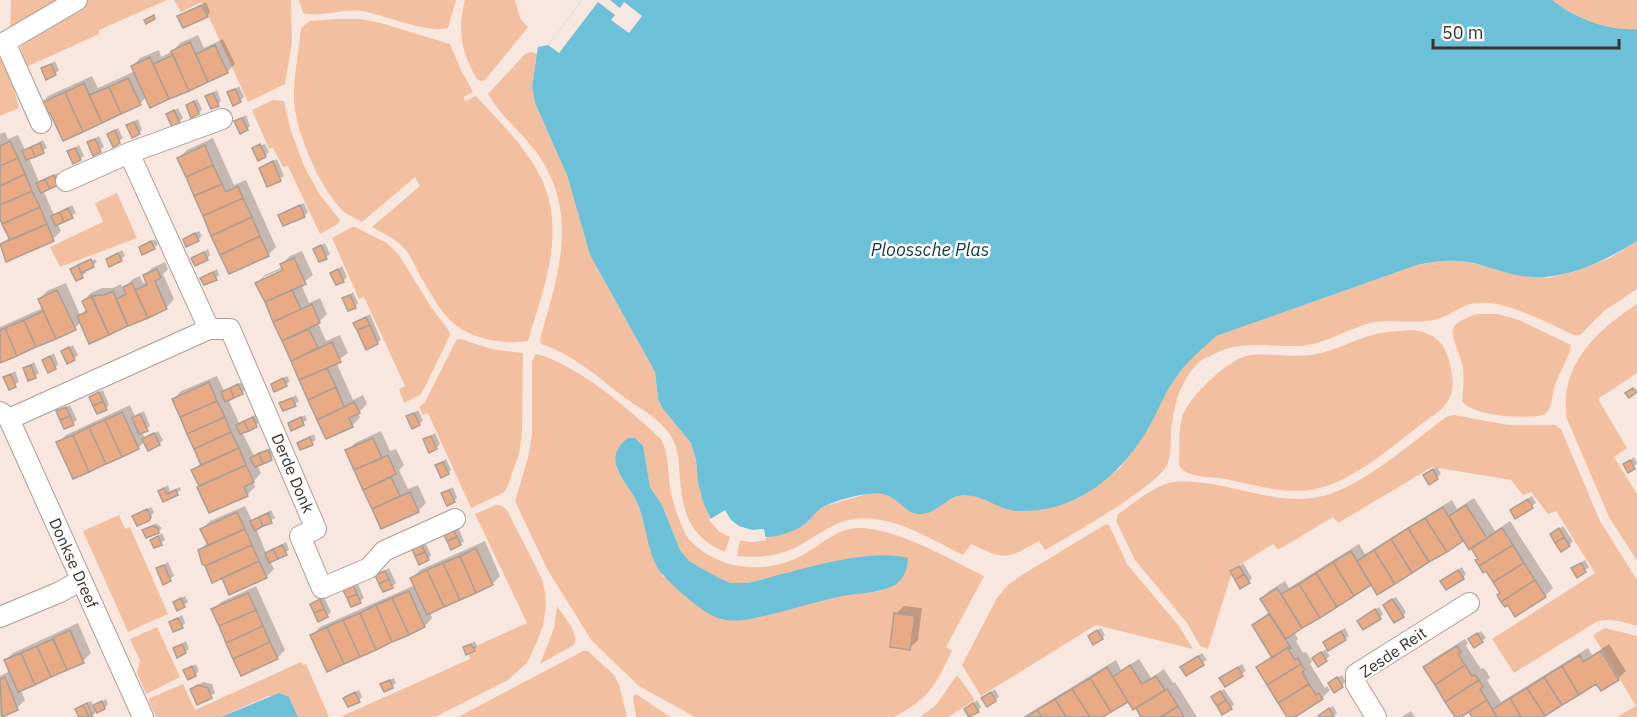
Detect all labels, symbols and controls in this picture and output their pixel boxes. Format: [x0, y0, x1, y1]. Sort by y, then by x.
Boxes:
scale bar [1433, 12, 1619, 50]
text: 50 m [1442, 21, 1484, 44]
water label: Ploossche Plas [871, 238, 989, 261]
street label: Derde Donk [267, 430, 319, 516]
street label: Donkse Dreef [45, 515, 103, 611]
street label: Zesde Reit [1356, 622, 1430, 682]

